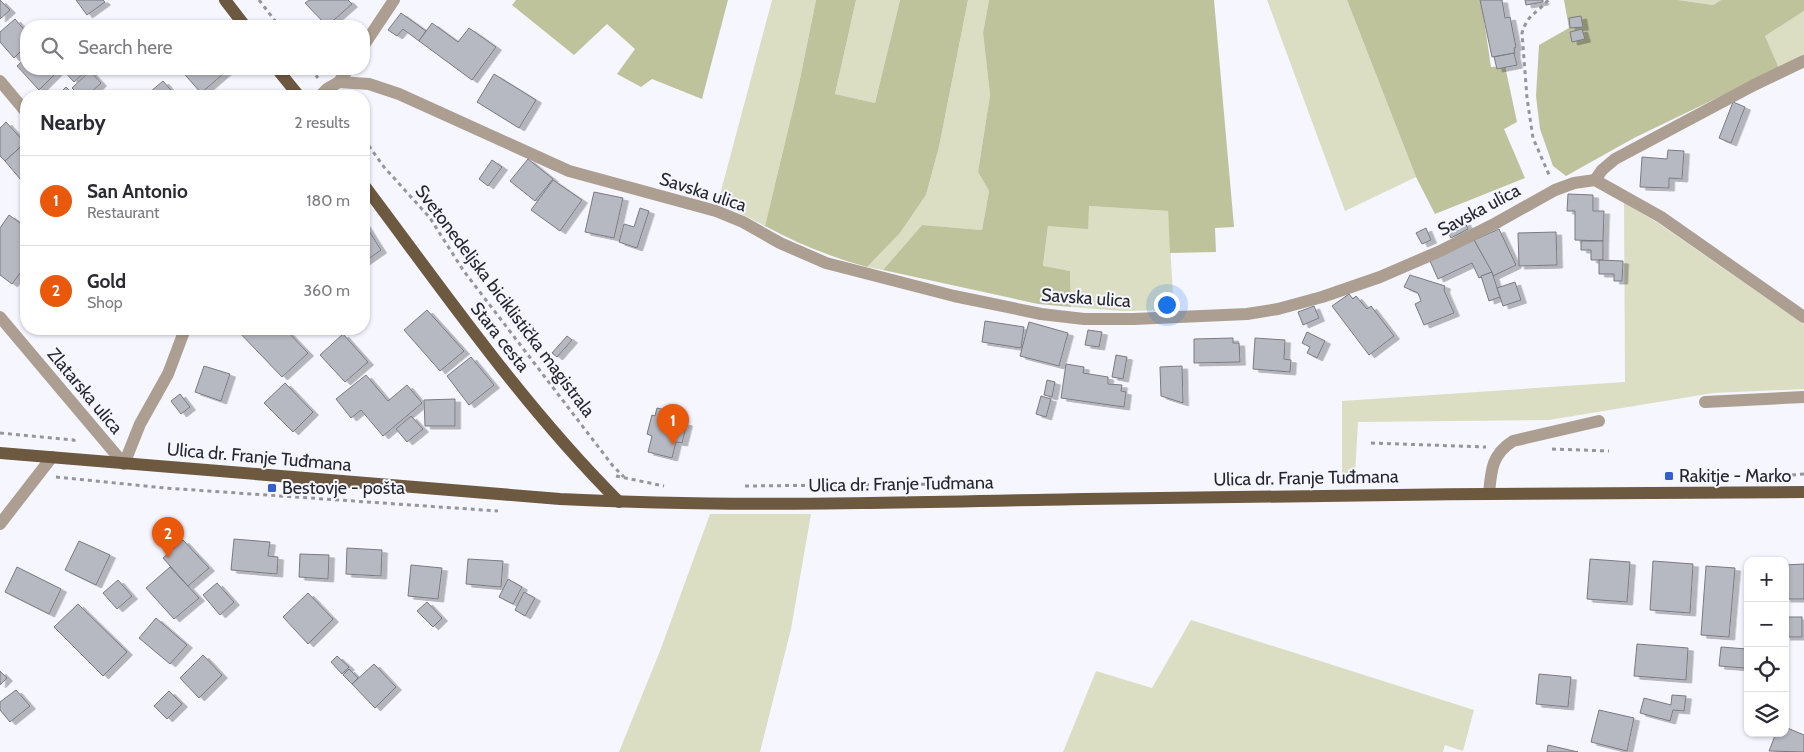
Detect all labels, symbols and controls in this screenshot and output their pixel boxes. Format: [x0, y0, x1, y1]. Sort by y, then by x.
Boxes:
search box [20, 20, 370, 75]
icon: search [38, 34, 66, 62]
text: Search here [78, 36, 172, 59]
text: Nearby [40, 110, 106, 135]
text: 2 results [294, 113, 350, 132]
street label: Savska ulica [657, 168, 750, 216]
street label: Savska ulica [1434, 179, 1524, 241]
text: San Antonio [87, 180, 188, 203]
street label: Svetonedeljska biciklistička magistrala [410, 181, 600, 422]
text: 1 [53, 191, 59, 210]
text: 180 m [306, 191, 350, 210]
text: Restaurant [87, 203, 159, 222]
text: Gold [87, 270, 126, 293]
text: 2 [52, 281, 60, 300]
text: 360 m [303, 281, 350, 300]
street label: Savska ulica [1040, 284, 1132, 312]
your location [1154, 292, 1180, 318]
text: Shop [87, 293, 123, 312]
street label: Stara cesta [466, 298, 534, 377]
street label: Zlatarska ulica [43, 344, 128, 439]
pin: 1 [657, 404, 689, 445]
street label: Ulica dr. Franje Tuđmana [166, 438, 353, 476]
street label: Ulica dr. Franje Tuđmana [1213, 465, 1399, 491]
place label: Rakitje - Marko [1679, 465, 1792, 487]
marker: Rakitje - Marko [1663, 470, 1675, 482]
street label: Ulica dr. Franje Tuđmana [808, 471, 994, 497]
place label: Bestovje - pošta [282, 477, 405, 499]
marker: Bestovje - pošta [266, 482, 278, 494]
pin: 2 [152, 517, 184, 558]
map controls [1744, 557, 1789, 737]
button: + [1744, 557, 1789, 602]
button: − [1744, 602, 1789, 647]
button: locate [1744, 647, 1789, 692]
button: layers [1744, 692, 1789, 737]

